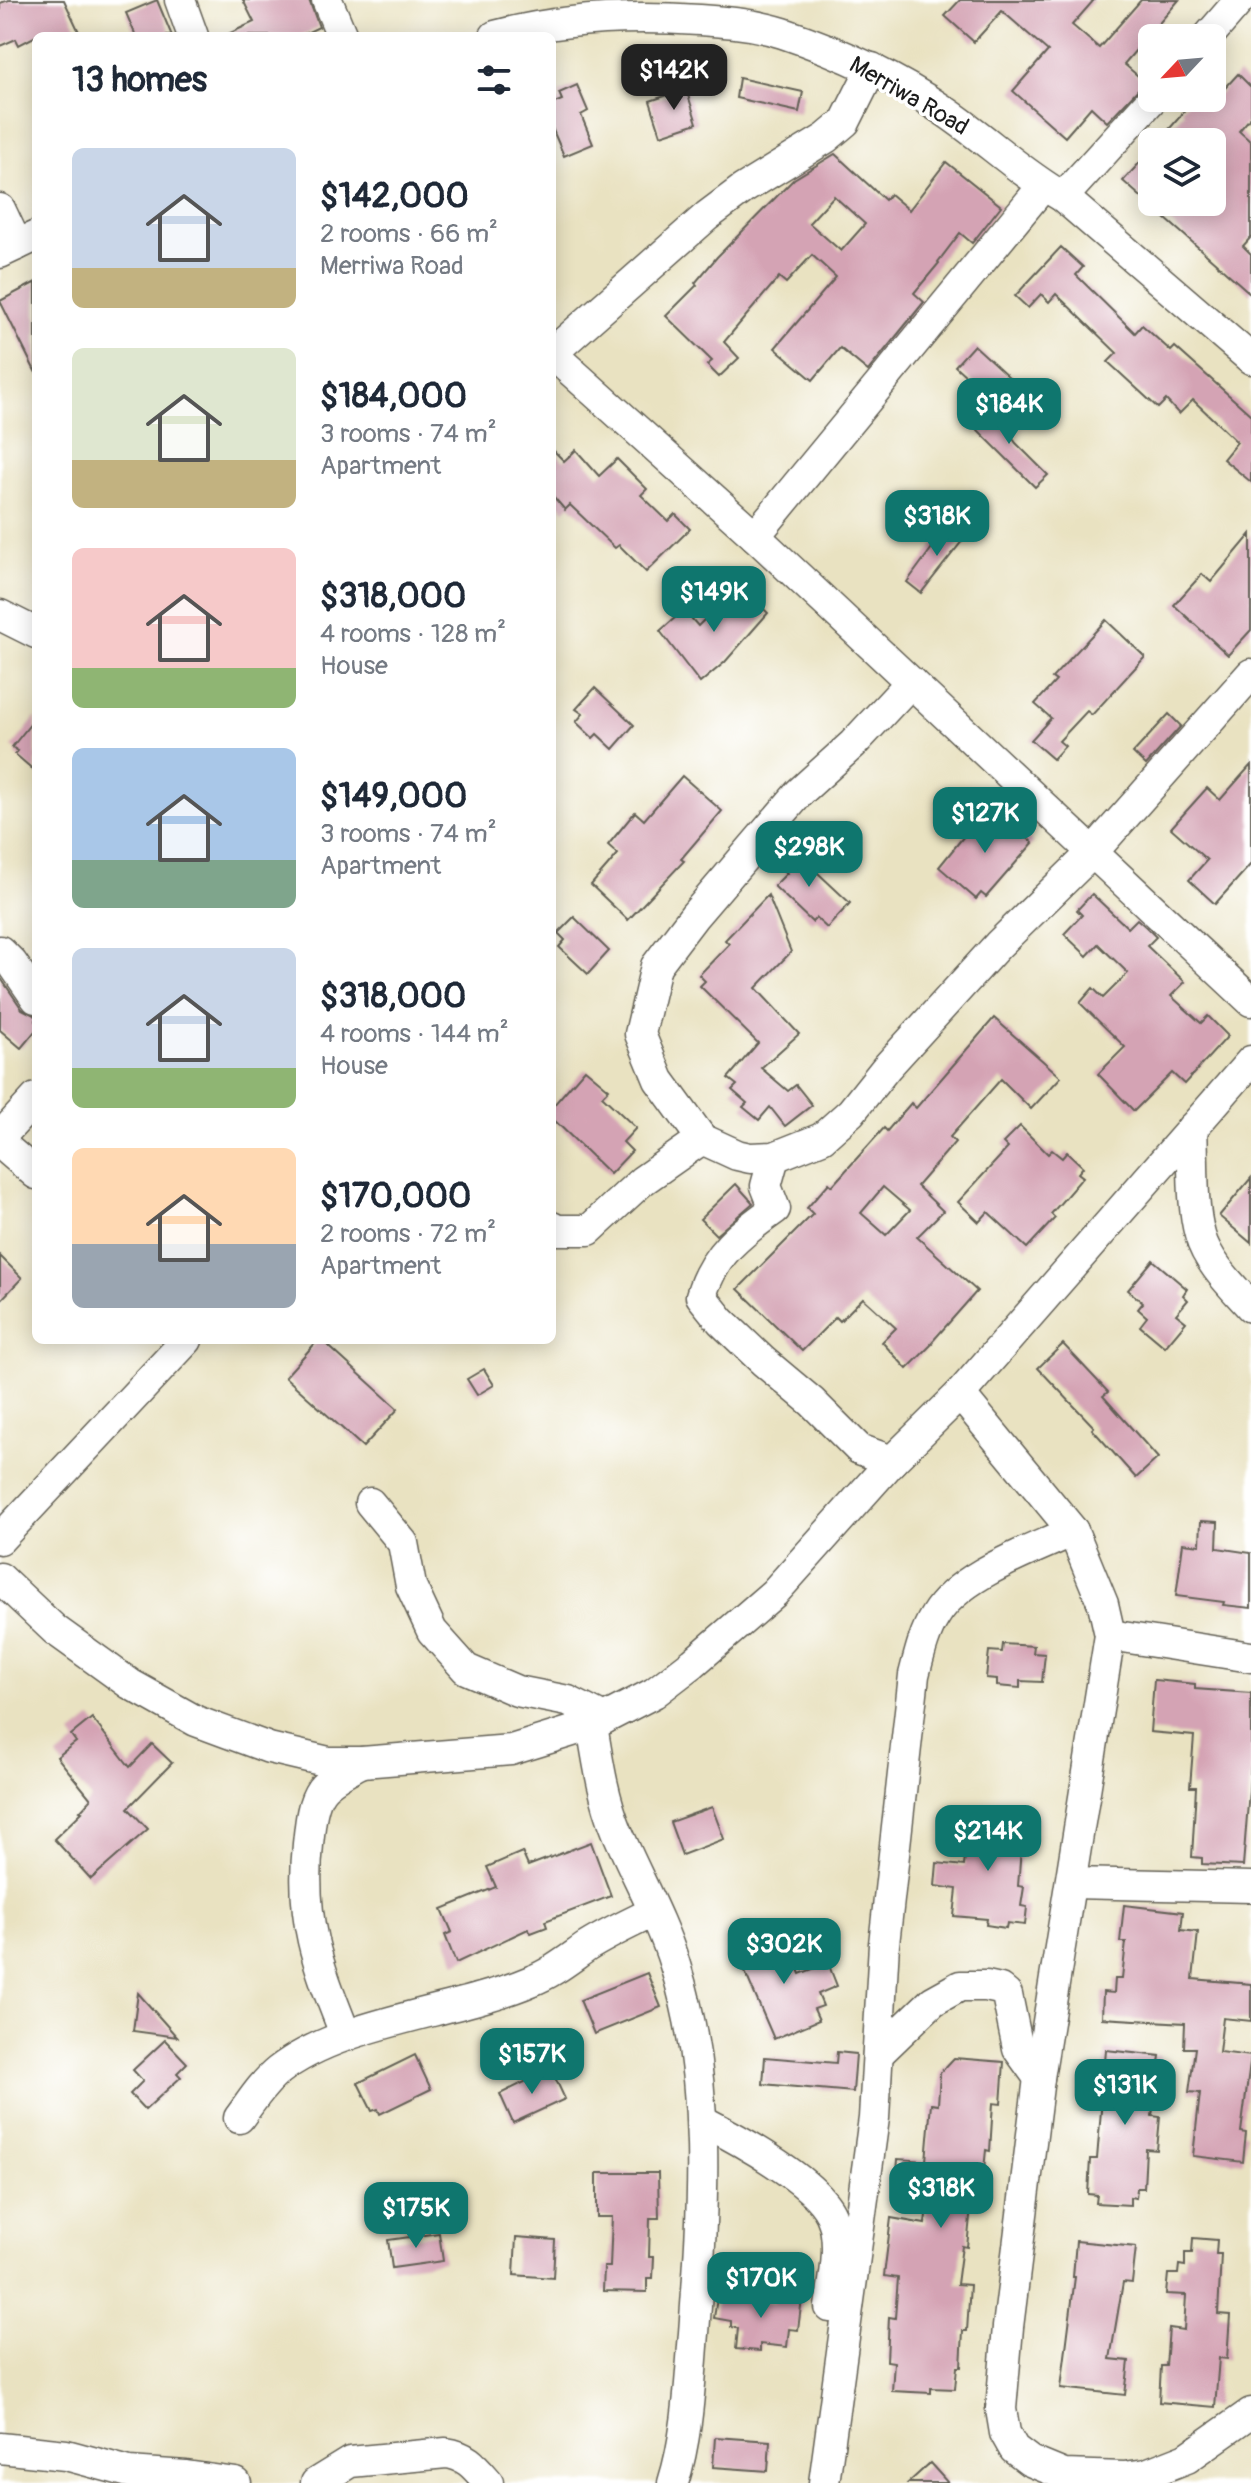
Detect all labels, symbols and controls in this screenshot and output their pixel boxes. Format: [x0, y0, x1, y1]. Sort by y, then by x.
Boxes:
north arrow [1138, 24, 1226, 112]
map controls [1138, 24, 1226, 216]
pin: $142K [618, 44, 730, 112]
street label: Merriwa Road [844, 50, 974, 142]
text: $142K [639, 54, 709, 86]
icon: filters [472, 58, 516, 102]
text: 13 homes [72, 59, 207, 102]
button: layers [1138, 128, 1226, 216]
text: $142,000 [320, 175, 469, 218]
icon: home [136, 180, 232, 276]
text: 2 rooms · 66 m² [320, 218, 498, 250]
text: Merriwa Road [320, 250, 464, 282]
text: $184,000 [320, 375, 467, 418]
pin: $184K [953, 378, 1065, 446]
icon: home [136, 380, 232, 476]
text: $184K [975, 388, 1043, 420]
text: 3 rooms · 74 m² [320, 418, 497, 450]
text: Apartment [320, 450, 441, 482]
pin: $318K [881, 490, 993, 558]
text: $318K [903, 500, 971, 532]
pin: $149K [658, 566, 770, 634]
text: $318,000 [320, 575, 466, 618]
text: $149K [680, 576, 748, 608]
icon: home [136, 580, 232, 676]
text: 4 rooms · 128 m² [320, 618, 506, 650]
text: House [320, 650, 388, 682]
text: $149,000 [320, 775, 467, 818]
icon: home [136, 780, 232, 876]
pin: $127K [929, 787, 1041, 855]
text: $127K [951, 797, 1019, 829]
text: 3 rooms · 74 m² [320, 818, 497, 850]
pin: $298K [753, 821, 865, 889]
text: $298K [774, 831, 844, 863]
text: Apartment [320, 850, 441, 882]
text: $318,000 [320, 975, 466, 1018]
icon: home [136, 980, 232, 1076]
text: 4 rooms · 144 m² [320, 1018, 509, 1050]
text: House [320, 1050, 388, 1082]
text: $170,000 [320, 1175, 471, 1218]
icon: home [136, 1180, 232, 1276]
text: 2 rooms · 72 m² [320, 1218, 496, 1250]
text: Apartment [320, 1250, 441, 1282]
pin: $214K [932, 1805, 1044, 1873]
text: $214K [953, 1815, 1023, 1847]
pin: $302K [728, 1918, 840, 1986]
text: $302K [746, 1928, 822, 1960]
pin: $157K [476, 2028, 588, 2096]
text: $157K [498, 2038, 566, 2070]
pin: $131K [1069, 2059, 1181, 2127]
text: $131K [1093, 2069, 1157, 2101]
pin: $318K [885, 2162, 997, 2230]
text: $318K [907, 2172, 975, 2204]
pin: $175K [360, 2182, 472, 2250]
text: $175K [382, 2192, 450, 2224]
pin: $170K [705, 2252, 817, 2320]
text: $170K [725, 2262, 797, 2294]

